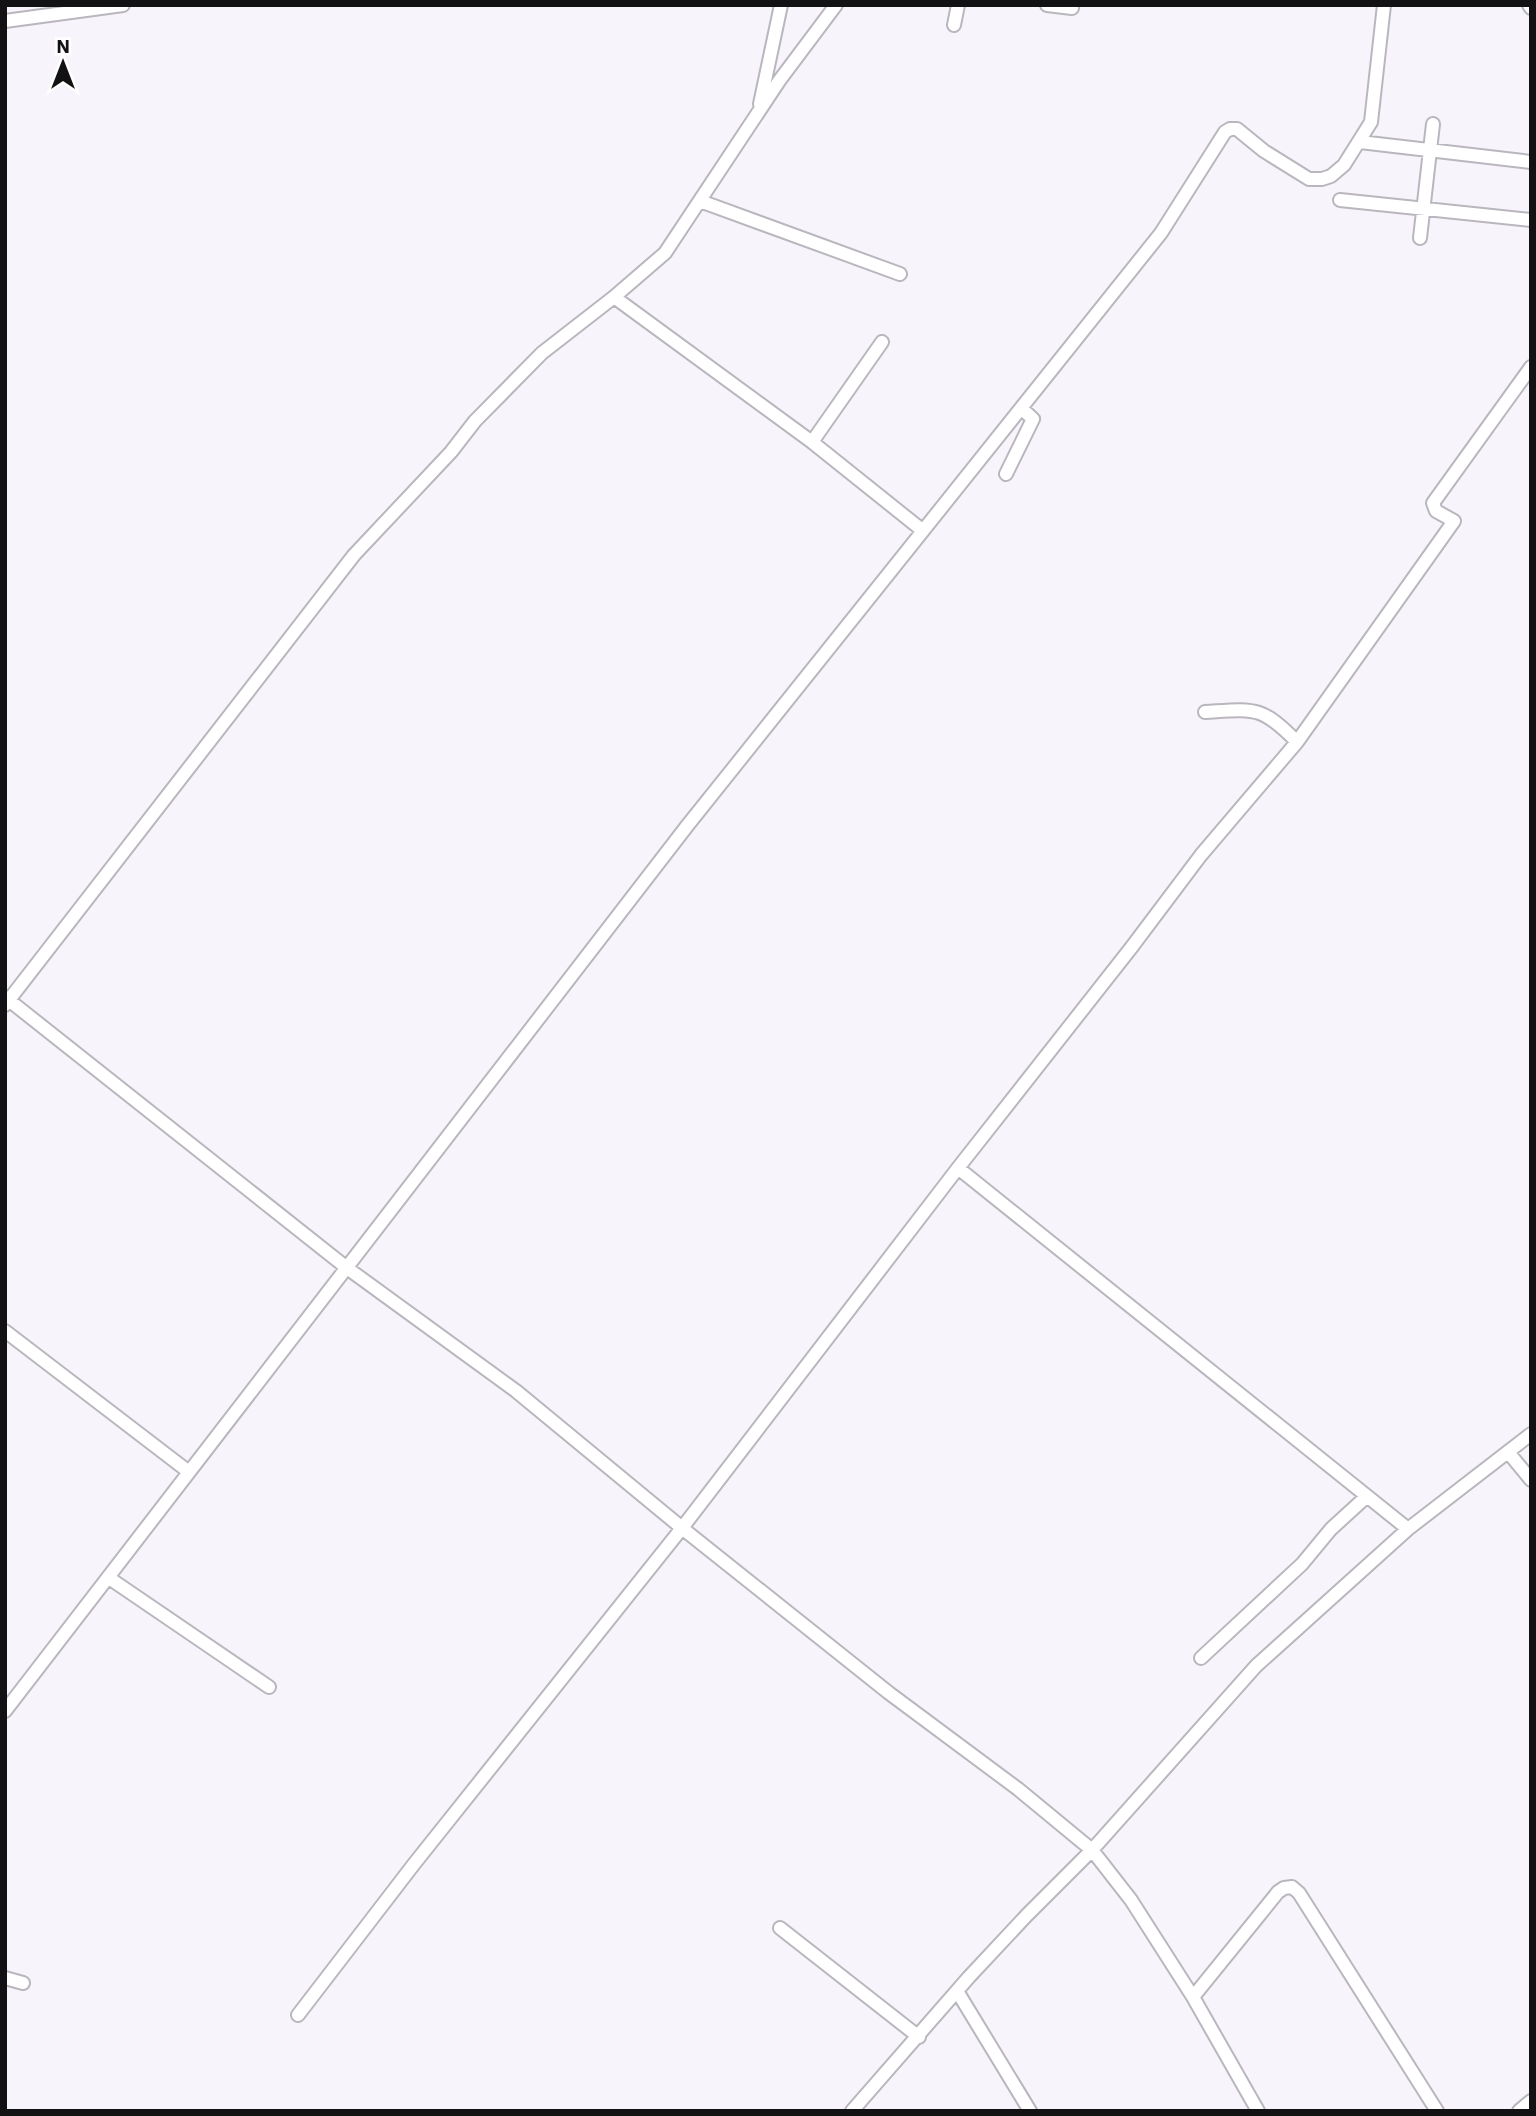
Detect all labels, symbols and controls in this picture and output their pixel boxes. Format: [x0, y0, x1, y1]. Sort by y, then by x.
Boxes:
north arrow [28, 28, 98, 98]
text: N [56, 34, 70, 58]

